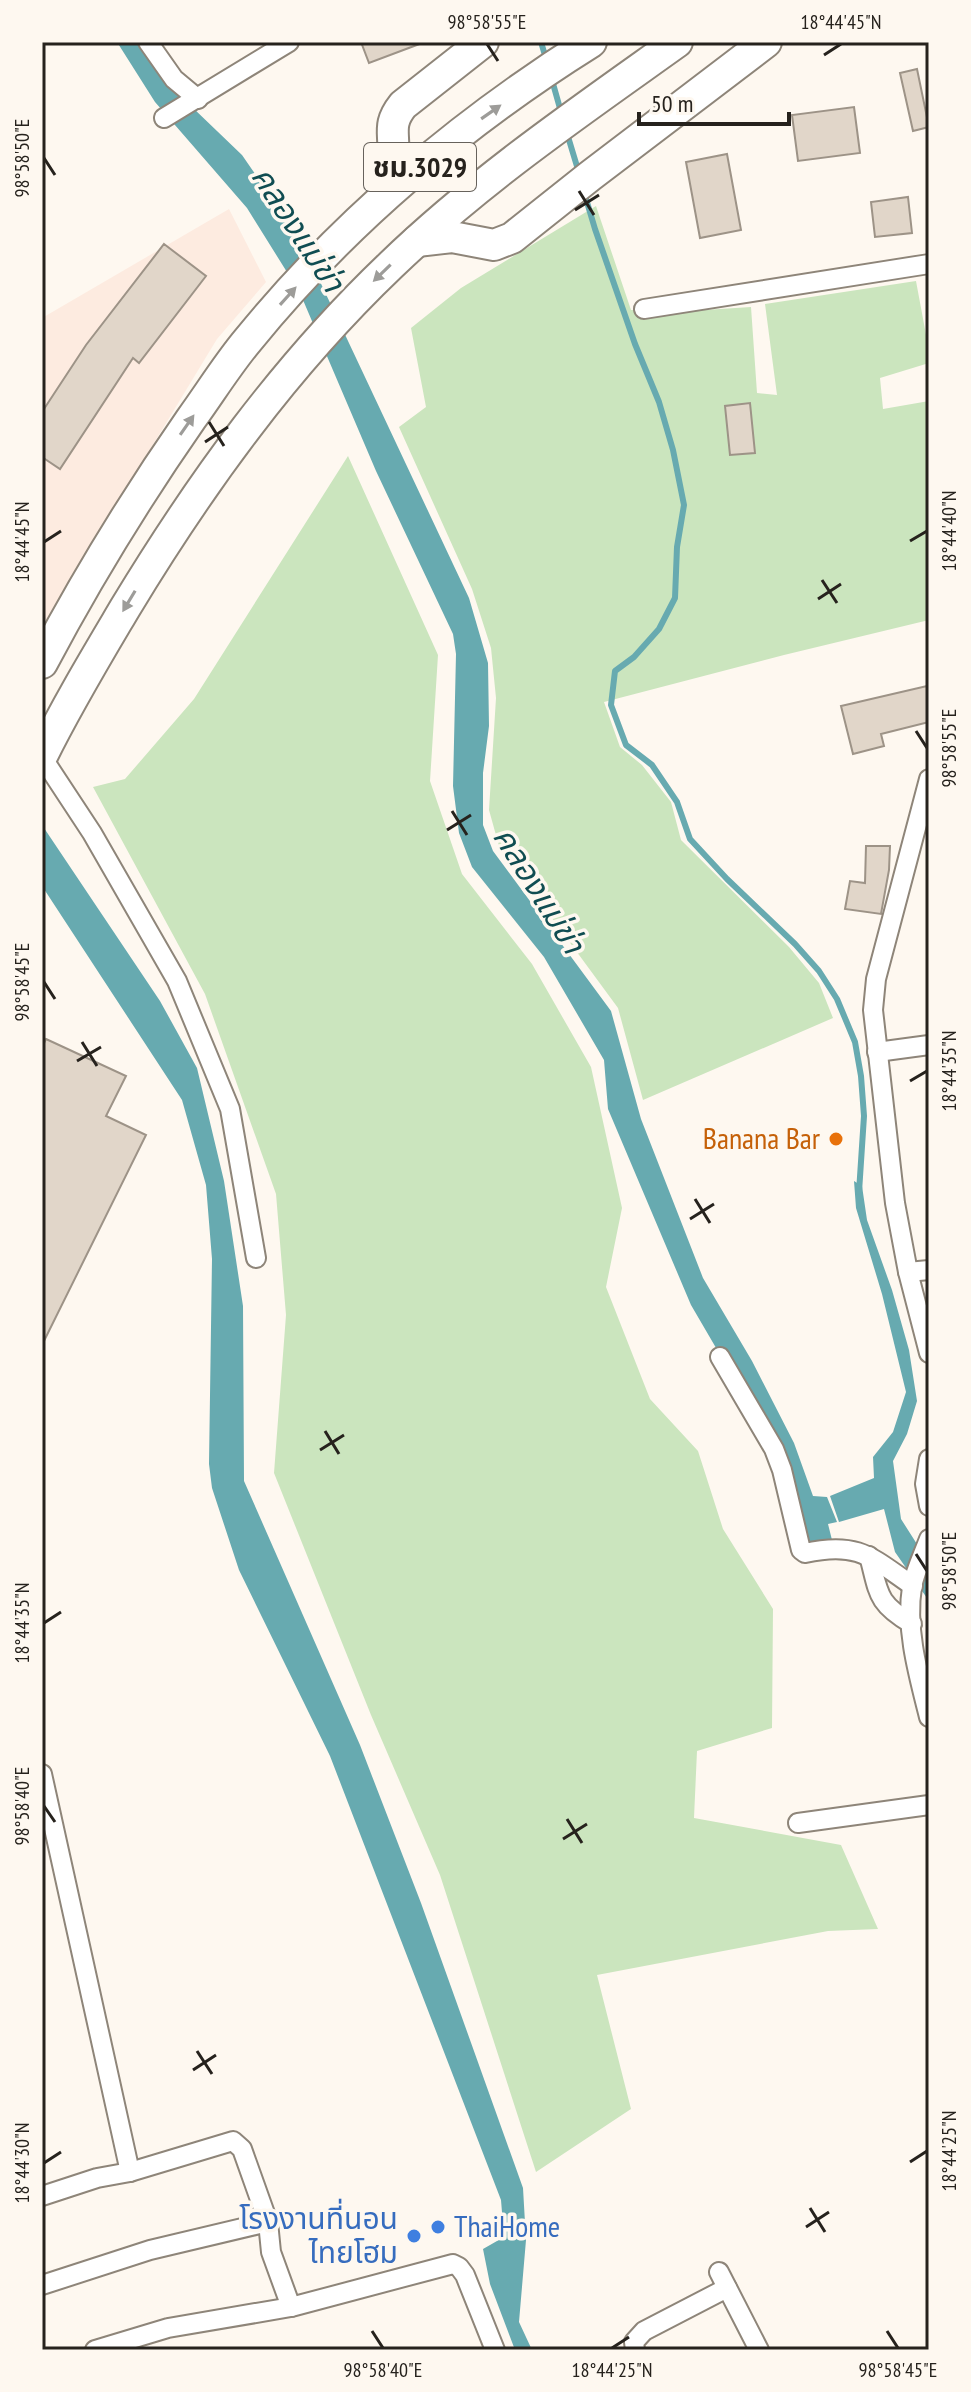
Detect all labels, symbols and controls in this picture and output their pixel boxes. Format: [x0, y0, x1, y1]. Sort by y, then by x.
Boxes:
text: 98°58'55"E [448, 9, 526, 35]
text: 18°44'45"N [801, 9, 881, 35]
scale bar [639, 76, 789, 126]
text: 50 m [651, 88, 693, 119]
one-way arrow [480, 105, 501, 120]
text: 98°58'50"E [9, 119, 35, 197]
road number: ชม.3029 [364, 143, 476, 191]
water label: คลองแม่ข่า [243, 158, 356, 301]
one-way arrow [373, 263, 392, 282]
one-way arrow [278, 287, 296, 306]
one-way arrow [179, 414, 194, 435]
text: 18°44'40"N [936, 491, 962, 571]
text: 18°44'45"N [9, 502, 35, 582]
one-way arrow [123, 590, 137, 612]
text: 98°58'55"E [936, 709, 962, 787]
water label: คลองแม่ข่า [484, 818, 596, 962]
text: 98°58'45"E [9, 943, 35, 1021]
text: 18°44'35"N [936, 1031, 962, 1111]
place label: Banana Bar [703, 1118, 821, 1157]
marker: Banana Bar [827, 1130, 845, 1148]
text: 98°58'50"E [936, 1532, 962, 1610]
text: 18°44'35"N [9, 1583, 35, 1663]
text: 98°58'40"E [9, 1767, 35, 1845]
text: 18°44'25"N [936, 2111, 962, 2191]
text: 18°44'30"N [9, 2123, 35, 2203]
place label: โรงงานที่นอน ไทยโฮม [239, 2198, 398, 2271]
place label: ThaiHome [454, 2206, 560, 2245]
marker: ThaiHome [429, 2218, 447, 2236]
marker: โรงงานที่นอน ไทยโฮม [405, 2227, 423, 2245]
text: 98°58'40"E [344, 2357, 422, 2383]
text: 18°44'25"N [572, 2357, 652, 2383]
text: 98°58'45"E [859, 2357, 937, 2383]

